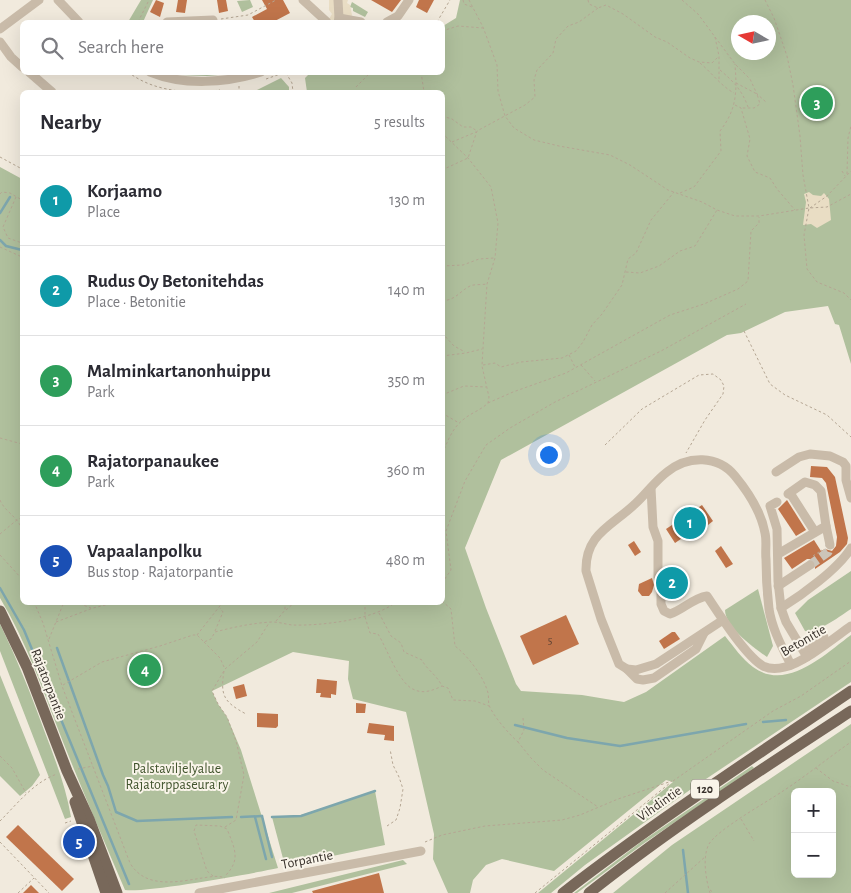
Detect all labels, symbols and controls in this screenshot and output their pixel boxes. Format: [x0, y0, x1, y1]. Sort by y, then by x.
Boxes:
north arrow [731, 15, 776, 60]
search box [20, 20, 445, 75]
icon: search [38, 34, 66, 62]
text: Search here [78, 38, 164, 57]
pin: 3 [801, 84, 833, 122]
text: Nearby [40, 112, 101, 133]
text: 5 results [374, 114, 425, 130]
text: Korjaamo [87, 182, 162, 201]
text: 1 [53, 192, 59, 208]
text: 130 m [389, 192, 425, 208]
text: Place [87, 204, 120, 220]
text: Rudus Oy Betonitehdas [87, 272, 264, 291]
text: 2 [52, 282, 60, 298]
text: 140 m [388, 282, 425, 298]
text: Place · Betonitie [87, 294, 186, 310]
text: Malminkartanonhuippu [87, 362, 271, 381]
text: 3 [53, 372, 59, 388]
text: 350 m [388, 372, 425, 388]
text: Park [87, 384, 115, 400]
your location [536, 442, 562, 468]
text: Rajatorpanaukee [87, 452, 219, 471]
text: 4 [52, 462, 60, 478]
text: 360 m [387, 462, 425, 478]
text: Park [87, 474, 115, 490]
pin: 1 [674, 504, 706, 542]
text: Vapaalanpolku [87, 542, 202, 561]
text: 5 [53, 552, 59, 568]
text: 480 m [386, 552, 425, 568]
text: Bus stop · Rajatorpantie [87, 564, 233, 580]
pin: 2 [656, 564, 688, 602]
street label: Betonitie [778, 622, 829, 659]
house number: 5 [548, 635, 553, 646]
street label: Rajatorpantie [28, 647, 68, 722]
pin: 4 [129, 651, 161, 689]
park label: Palstaviljelyalue Rajatorppaseura ry [126, 762, 228, 792]
road number: 120 [691, 780, 719, 799]
street label: Vihdintie [635, 784, 684, 824]
map controls [791, 788, 836, 878]
button: + [791, 788, 836, 833]
pin: 5 [63, 823, 95, 861]
button: − [791, 833, 836, 878]
street label: Torpantie [280, 848, 334, 872]

